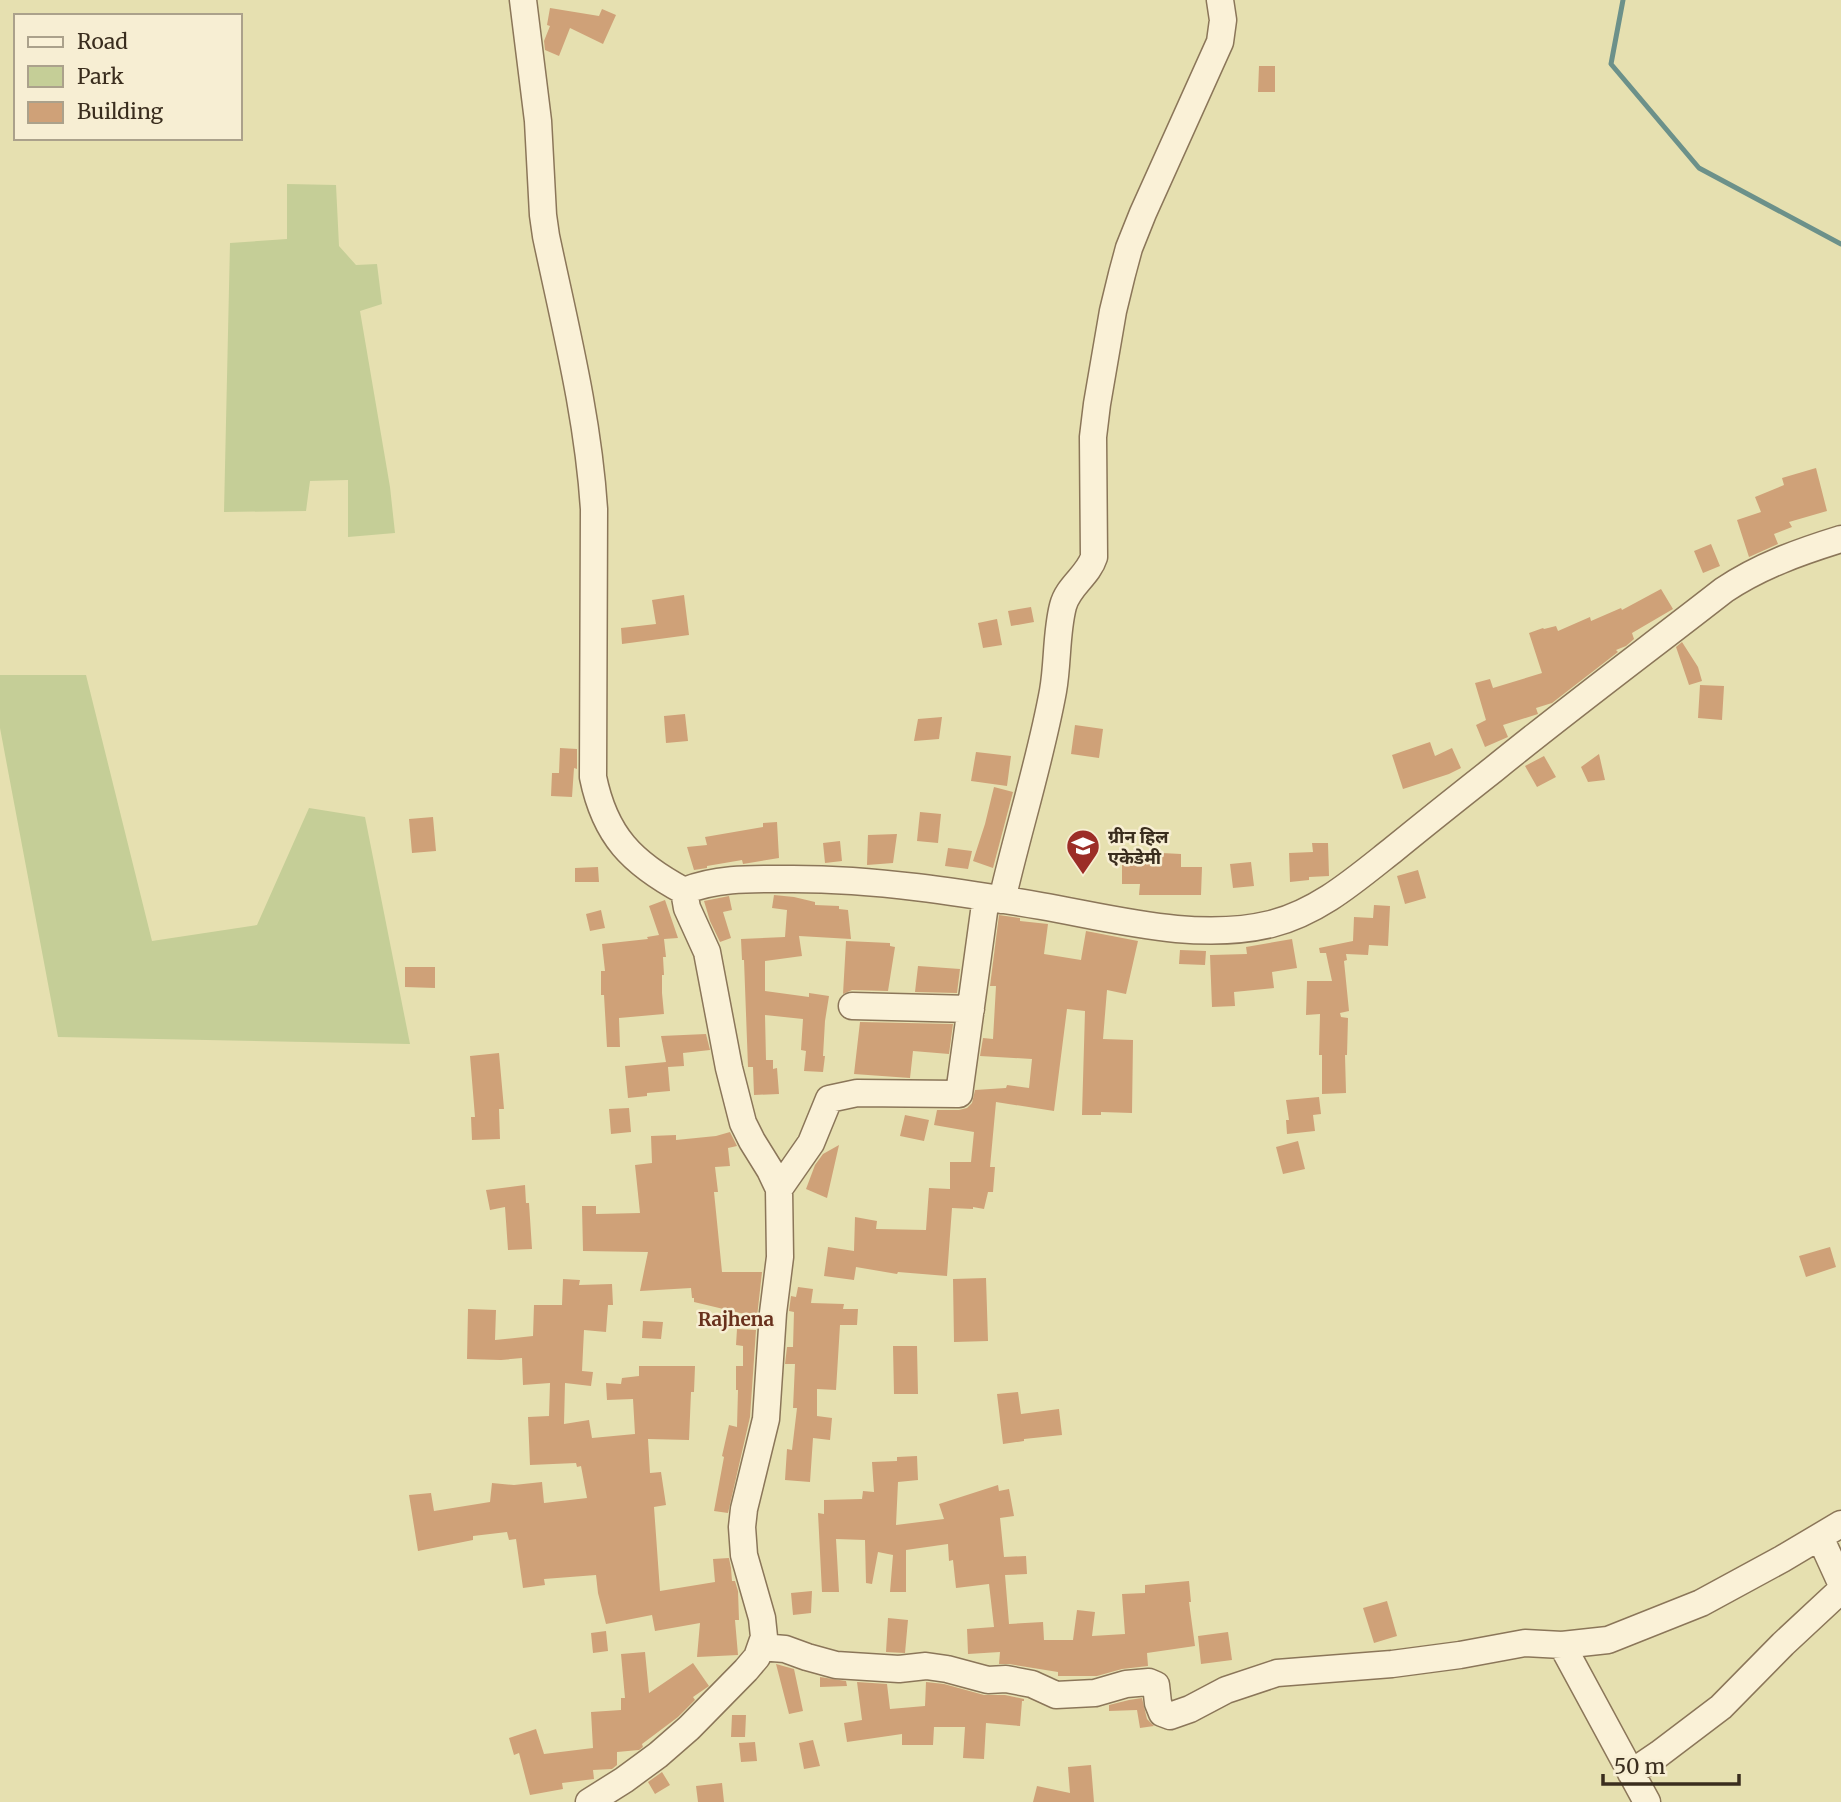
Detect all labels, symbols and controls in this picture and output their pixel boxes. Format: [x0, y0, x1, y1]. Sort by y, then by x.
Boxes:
legend [14, 14, 242, 140]
text: Road [77, 28, 128, 55]
text: Park [77, 63, 124, 90]
text: Building [77, 98, 164, 125]
place label: ग्रीन हिल एकेडेमी [1108, 825, 1169, 869]
school or university icon: ग्रीन हिल एकेडेमी [1064, 827, 1102, 876]
district label: Rajhena [698, 1307, 775, 1331]
scale bar [1603, 1742, 1740, 1786]
text: 50 m [1614, 1753, 1665, 1780]

